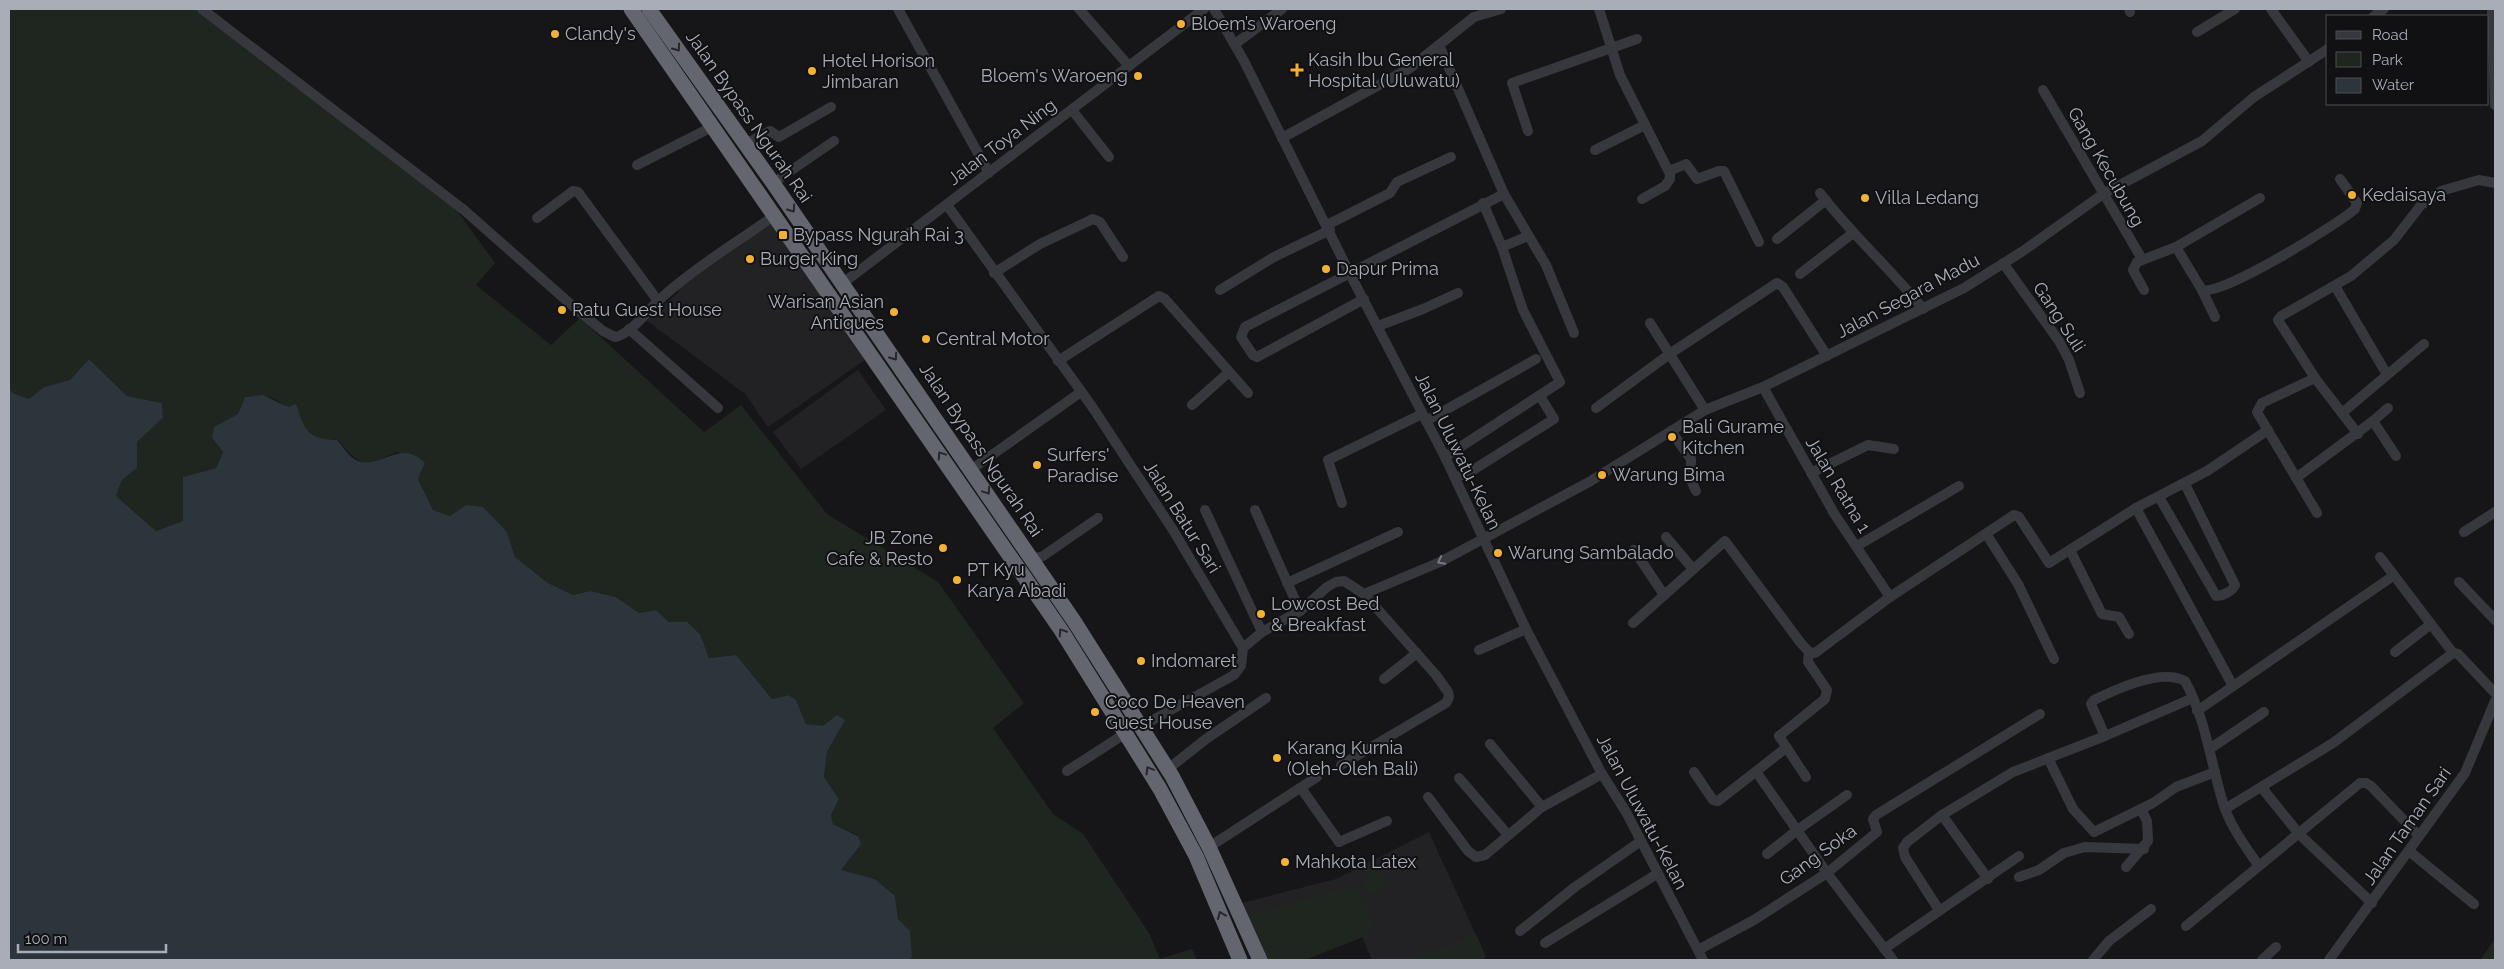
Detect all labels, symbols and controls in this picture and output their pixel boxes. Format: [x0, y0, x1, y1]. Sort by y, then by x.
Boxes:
place label: Bloem’s Waroeng [1191, 13, 1336, 34]
legend [2326, 15, 2489, 105]
marker: Bloem’s Waroeng [1175, 18, 1187, 30]
place label: Clandy's [565, 23, 636, 44]
text: Road [2372, 26, 2408, 44]
street label: Jalan Bypass Ngurah Rai [682, 27, 817, 207]
marker: Clandy's [549, 28, 561, 40]
one-way arrow [671, 43, 680, 52]
place label: Kasih Ibu General Hospital (Uluwatu) [1308, 49, 1460, 91]
place label: Hotel Horison Jimbaran [822, 50, 935, 92]
text: Park [2372, 51, 2403, 69]
marker: Kasih Ibu General Hospital (Uluwatu) [1290, 63, 1304, 77]
marker: Hotel Horison Jimbaran [806, 65, 818, 77]
place label: Bloem's Waroeng [981, 65, 1128, 86]
marker: Bloem's Waroeng [1132, 70, 1144, 82]
text: Water [2372, 76, 2415, 94]
street label: Jalan Toya Ning [943, 94, 1060, 189]
street label: Gang Kecubung [2064, 103, 2149, 230]
place label: Kedaisaya [2362, 184, 2446, 205]
place label: Villa Ledang [1875, 187, 1979, 208]
marker: Kedaisaya [2346, 189, 2358, 201]
marker: Villa Ledang [1859, 192, 1871, 204]
one-way arrow [786, 203, 795, 213]
place label: Bypass Ngurah Rai 3 [793, 224, 964, 245]
marker: Bypass Ngurah Rai 3 [777, 229, 789, 241]
place label: Burger King [760, 248, 858, 269]
street label: Jalan Segara Madu [1833, 249, 1983, 342]
marker: Burger King [744, 253, 756, 265]
place label: Dapur Prima [1336, 258, 1439, 279]
marker: Dapur Prima [1320, 263, 1332, 275]
street label: Gang Suli [2029, 278, 2090, 356]
place label: Warisan Asian Antiques [768, 291, 884, 333]
place label: Ratu Guest House [572, 299, 722, 320]
marker: Ratu Guest House [556, 304, 568, 316]
marker: Warisan Asian Antiques [888, 306, 900, 318]
place label: Central Motor [936, 328, 1050, 349]
marker: Central Motor [920, 333, 932, 345]
one-way arrow [888, 351, 897, 361]
street label: Jalan Bypass Ngurah Rai [915, 359, 1047, 540]
street label: Jalan Uluwatu-Kelan [1411, 369, 1506, 533]
place label: Bali Gurame Kitchen [1682, 416, 1784, 458]
marker: Bali Gurame Kitchen [1666, 431, 1678, 443]
street label: Jalan Ratna 1 [1802, 433, 1875, 537]
place label: Surfers' Paradise [1047, 444, 1119, 486]
one-way arrow [938, 451, 947, 461]
street label: Jalan Batur Sari [1140, 457, 1225, 577]
marker: Surfers' Paradise [1031, 459, 1043, 471]
place label: Warung Bima [1612, 464, 1725, 485]
marker: Warung Bima [1596, 469, 1608, 481]
one-way arrow [981, 485, 990, 495]
place label: JB Zone Cafe & Resto [826, 527, 933, 569]
marker: JB Zone Cafe & Resto [937, 542, 949, 554]
place label: Warung Sambalado [1508, 542, 1674, 563]
marker: Warung Sambalado [1492, 547, 1504, 559]
one-way arrow [1437, 555, 1446, 565]
place label: PT Kyu Karya Abadi [967, 559, 1066, 601]
marker: PT Kyu Karya Abadi [951, 574, 963, 586]
place label: Lowcost Bed & Breakfast [1271, 593, 1380, 635]
marker: Lowcost Bed & Breakfast [1255, 608, 1267, 620]
one-way arrow [1059, 629, 1069, 638]
place label: Indomaret [1151, 650, 1237, 671]
marker: Indomaret [1135, 655, 1147, 667]
place label: Coco De Heaven Guest House [1105, 691, 1245, 733]
marker: Coco De Heaven Guest House [1089, 706, 1101, 718]
street label: Jalan Uluwatu-Kelan [1593, 731, 1692, 893]
place label: Karang Kurnia (Oleh-Oleh Bali) [1287, 737, 1418, 779]
marker: Karang Kurnia (Oleh-Oleh Bali) [1271, 752, 1283, 764]
street label: Jalan Taman Sari [2358, 763, 2455, 889]
one-way arrow [1145, 767, 1155, 776]
street label: Gang Soka [1775, 820, 1860, 889]
place label: Mahkota Latex [1295, 851, 1416, 872]
marker: Mahkota Latex [1279, 856, 1291, 868]
one-way arrow [1217, 911, 1228, 920]
scale bar [18, 922, 165, 954]
text: 100 m [25, 930, 67, 948]

